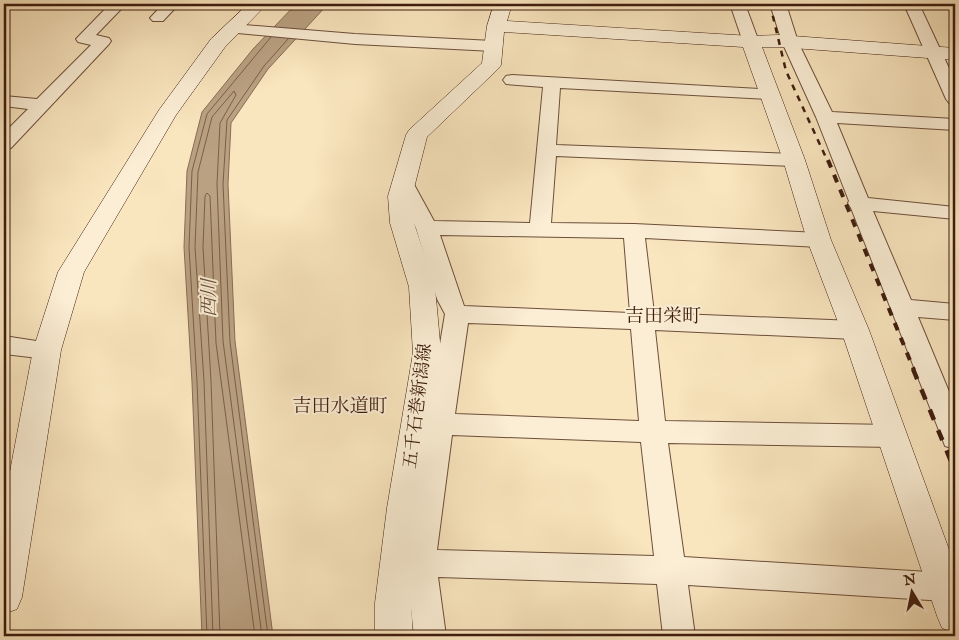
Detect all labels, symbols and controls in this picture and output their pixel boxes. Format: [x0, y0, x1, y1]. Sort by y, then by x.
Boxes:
water label: 西川 [198, 277, 222, 317]
district label: 吉田栄町 [625, 305, 701, 329]
street label: 五千石巻新潟線 [399, 342, 438, 470]
district label: 吉田水道町 [292, 395, 388, 419]
north arrow [886, 568, 936, 618]
text: N [901, 570, 917, 590]

